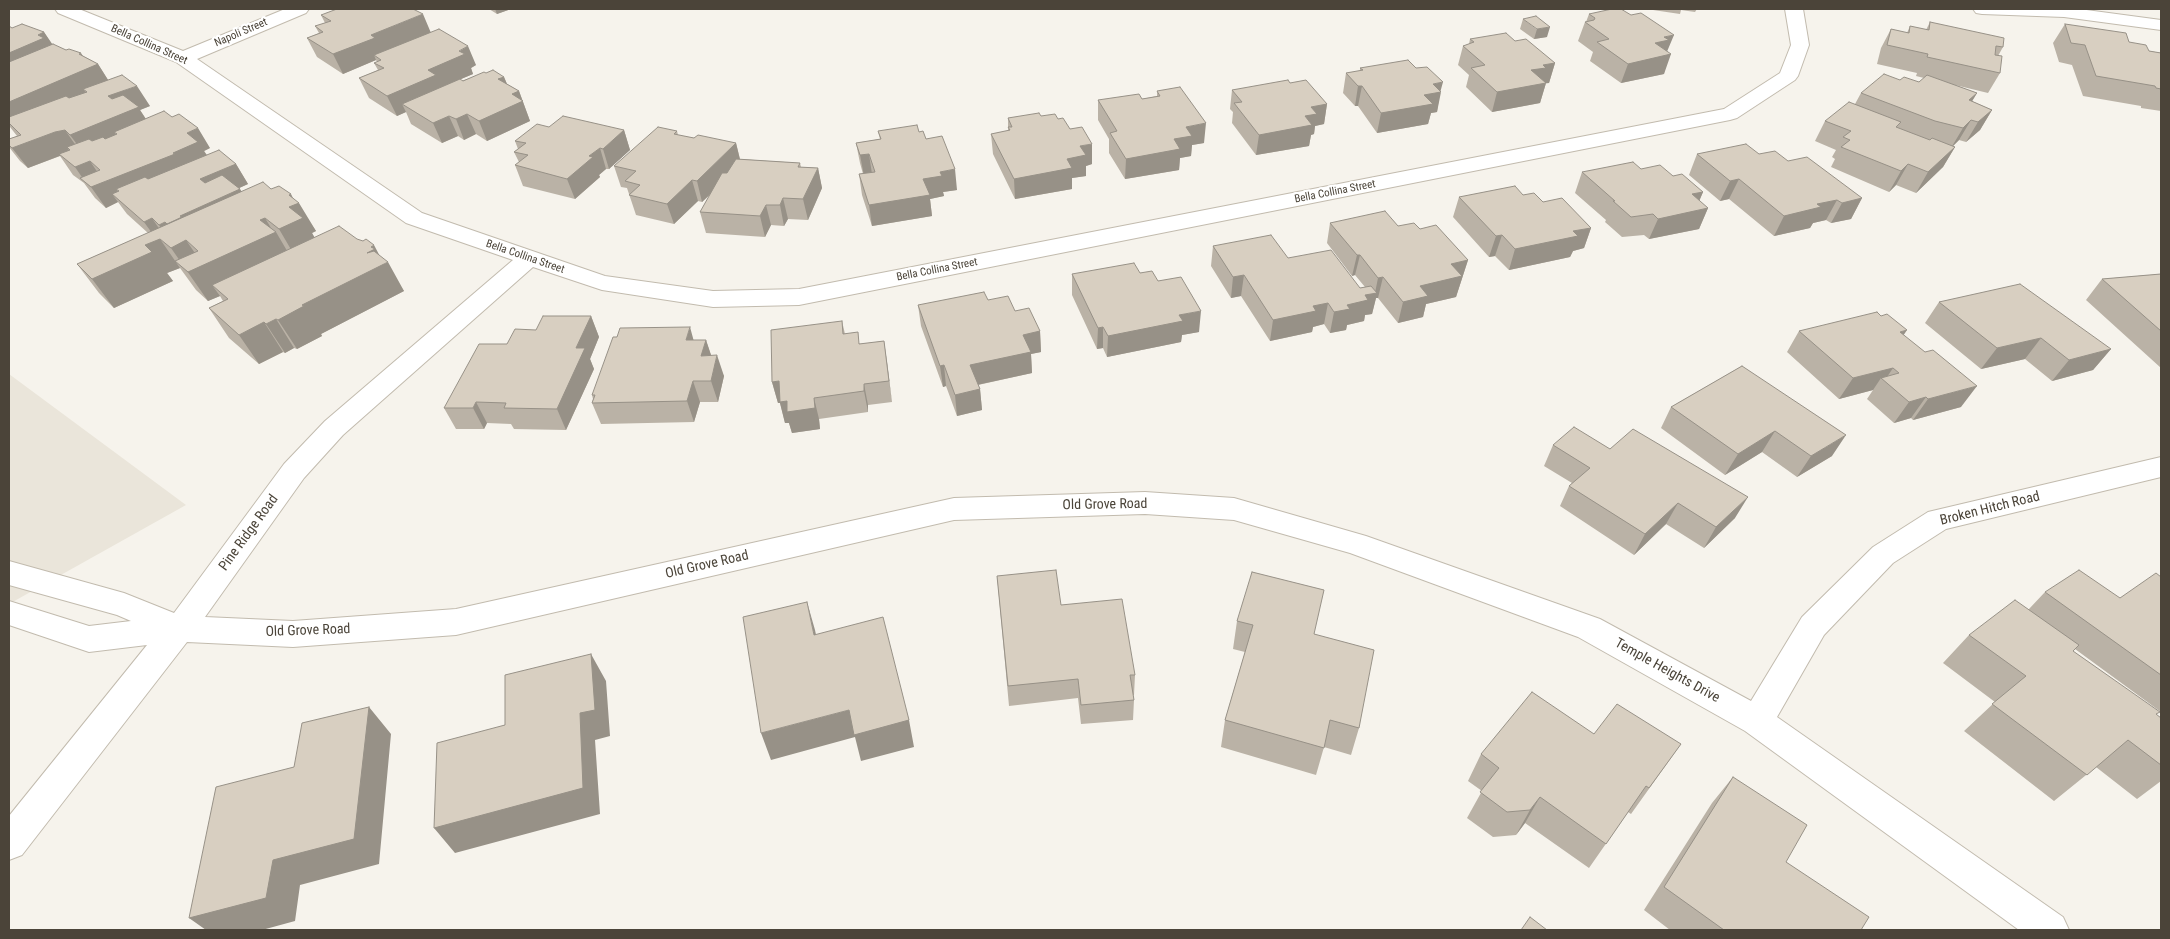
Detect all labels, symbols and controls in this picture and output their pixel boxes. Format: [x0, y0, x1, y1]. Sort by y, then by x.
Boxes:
street label: Napoli Street [212, 16, 270, 50]
street label: Bella Collina Street [109, 22, 189, 68]
street label: Bella Collina Street [1293, 178, 1377, 206]
street label: Bella Collina Street [484, 237, 566, 277]
street label: Bella Collina Street [895, 256, 979, 284]
street label: Broken Hitch Road [1938, 488, 2042, 530]
street label: Pine Ridge Road [216, 492, 282, 574]
street label: Old Grove Road [1062, 496, 1148, 514]
street label: Old Grove Road [664, 547, 750, 583]
street label: Old Grove Road [265, 621, 351, 641]
street label: Temple Heights Drive [1612, 635, 1722, 707]

